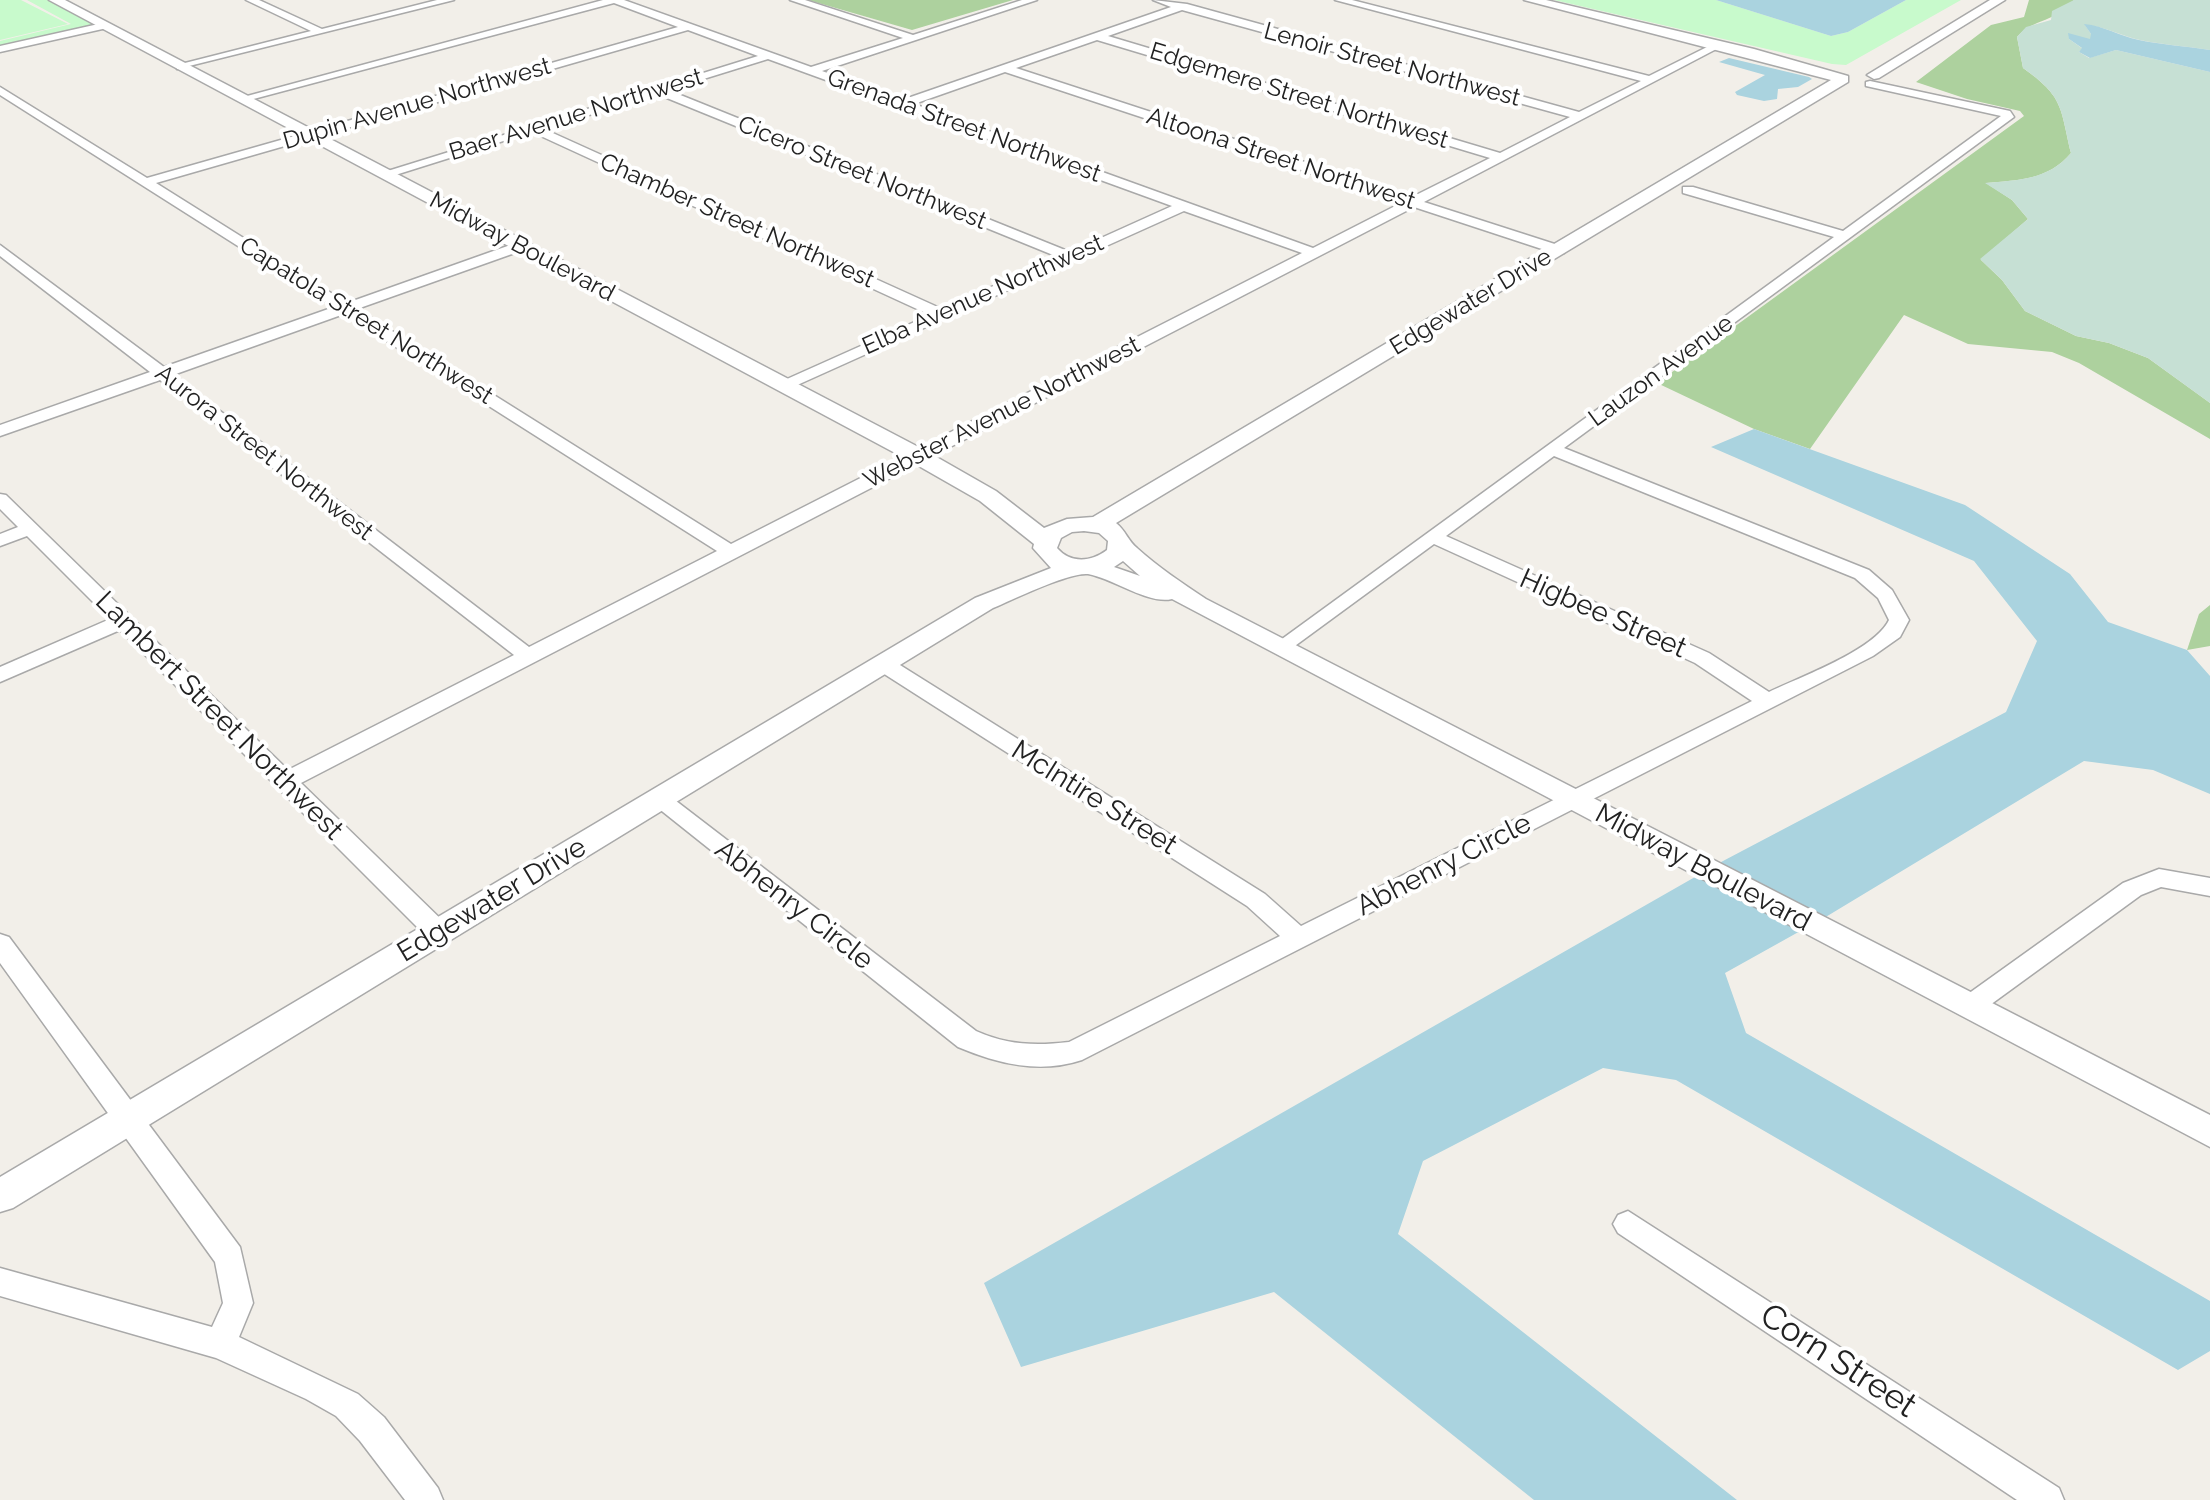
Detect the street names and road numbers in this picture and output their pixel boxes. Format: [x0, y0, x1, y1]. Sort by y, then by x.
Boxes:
street label: Lenoir Street Northwest [1261, 17, 1523, 113]
street label: Edgemere Street Northwest [1146, 37, 1452, 155]
street label: Dupin Avenue Northwest [280, 52, 554, 156]
street label: Baer Avenue Northwest [446, 63, 706, 167]
street label: Grenada Street Northwest [823, 63, 1105, 189]
street label: Altoona Street Northwest [1143, 102, 1419, 216]
street label: Cicero Street Northwest [734, 110, 990, 236]
street label: Chamber Street Northwest [595, 147, 879, 295]
street label: Midway Boulevard [424, 186, 620, 308]
street label: Elba Avenue Northwest [858, 229, 1108, 361]
street label: Capatola Street Northwest [234, 231, 498, 411]
street label: Edgewater Drive [1385, 242, 1557, 362]
street label: Lauzon Avenue [1583, 309, 1739, 433]
street label: Webster Avenue Northwest [859, 331, 1145, 495]
street label: Aurora Street Northwest [149, 359, 379, 547]
street label: Higbee Street [1514, 562, 1692, 666]
street label: Lambert Street Northwest [88, 585, 350, 847]
street label: McIntire Street [1005, 734, 1183, 862]
street label: Midway Boulevard [1589, 797, 1817, 939]
street label: Abhenry Circle [1351, 807, 1537, 923]
street label: Edgewater Drive [392, 830, 592, 970]
street label: Abhenry Circle [708, 833, 880, 977]
street label: Corn Street [1752, 1295, 1924, 1427]

